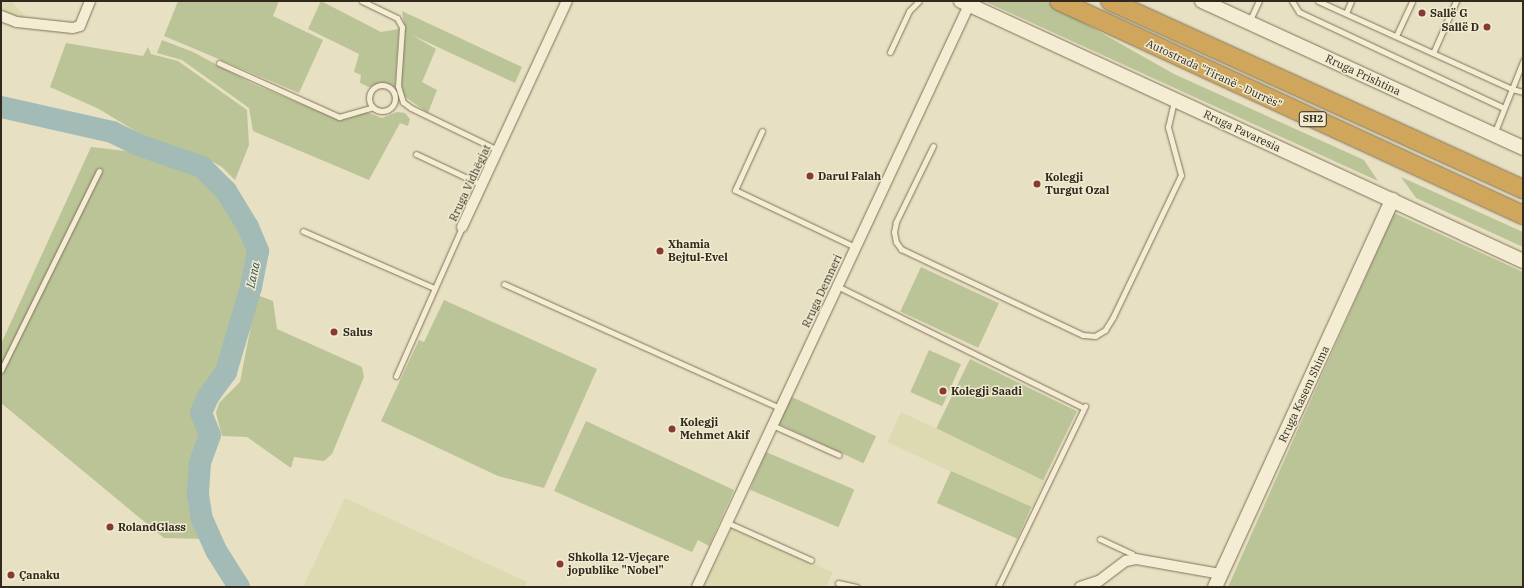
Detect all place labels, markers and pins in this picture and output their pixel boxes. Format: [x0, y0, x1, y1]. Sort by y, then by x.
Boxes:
place label: Sallë G [1430, 6, 1468, 20]
marker: Sallë G [1417, 8, 1427, 18]
place label: Sallë D [1442, 20, 1479, 34]
marker: Sallë D [1482, 22, 1492, 32]
place label: Darul Falah [818, 169, 881, 183]
marker: Darul Falah [805, 171, 815, 181]
place label: Kolegji Turgut Ozal [1045, 171, 1109, 197]
marker: Kolegji Turgut Ozal [1032, 179, 1042, 189]
place label: Xhamia Bejtul-Evel [668, 238, 728, 264]
marker: Xhamia Bejtul-Evel [655, 246, 665, 256]
place label: Salus [343, 325, 372, 339]
marker: Salus [328, 326, 340, 338]
place label: Kolegji Saadi [951, 384, 1022, 398]
marker: Kolegji Saadi [938, 386, 948, 396]
place label: Kolegji Mehmet Akif [680, 416, 749, 442]
marker: Kolegji Mehmet Akif [667, 424, 677, 434]
place label: RolandGlass [118, 520, 186, 534]
marker: RolandGlass [105, 522, 115, 532]
place label: Shkolla 12-Vjeçare jopublike "Nobel" [568, 551, 669, 577]
marker: Shkolla 12-Vjeçare jopublike "Nobel" [555, 559, 565, 569]
place label: Çanaku [19, 568, 60, 582]
marker: Çanaku [6, 570, 16, 580]

